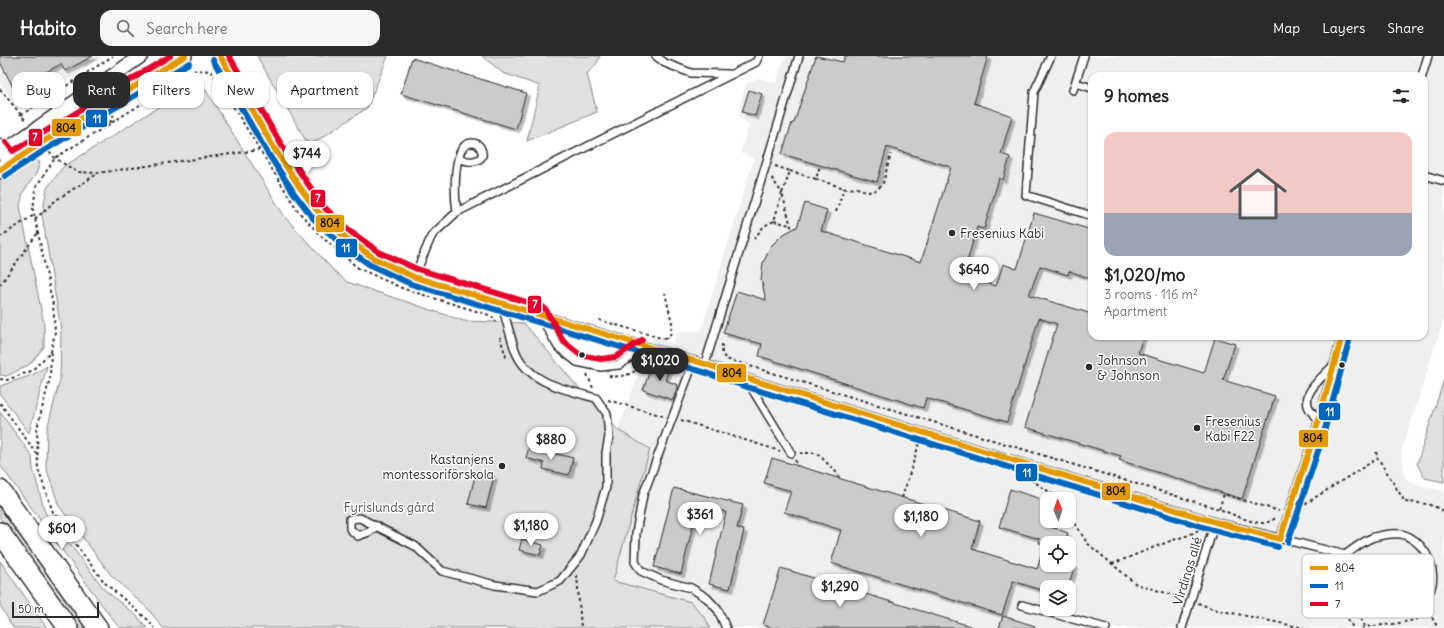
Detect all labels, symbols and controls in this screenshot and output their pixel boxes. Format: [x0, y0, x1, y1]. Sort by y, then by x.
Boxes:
search box [100, 10, 380, 46]
text: Habito [20, 16, 76, 40]
icon: search [114, 17, 136, 39]
text: Search here [146, 19, 228, 38]
text: Map [1273, 19, 1300, 37]
text: Layers [1322, 19, 1365, 37]
text: Share [1387, 19, 1424, 37]
chip: Buy [12, 72, 65, 108]
chip: Rent [73, 72, 130, 108]
chip: Filters [138, 72, 204, 108]
chip: New [212, 72, 269, 108]
chip: Apartment [277, 72, 373, 108]
text: 9 homes [1104, 85, 1169, 107]
icon: filters [1390, 85, 1412, 107]
line badge: 11 [85, 109, 108, 128]
text: 11 [93, 112, 101, 126]
line badge: 804 [51, 118, 82, 137]
text: 804 [56, 121, 77, 135]
line badge: 7 [28, 128, 43, 147]
text: 7 [32, 130, 38, 144]
pin: $744 [283, 141, 331, 175]
text: $744 [293, 145, 321, 162]
icon: home [1222, 158, 1294, 230]
line badge: 7 [310, 189, 326, 208]
text: 7 [315, 191, 321, 205]
line badge: 804 [315, 214, 345, 233]
text: 804 [320, 216, 341, 230]
place label: Fresenius Kabi [960, 225, 1044, 242]
marker: Fresenius Kabi [947, 228, 957, 238]
line badge: 11 [335, 238, 358, 258]
text: 11 [342, 241, 350, 255]
pin: $640 [950, 257, 998, 291]
text: $640 [959, 261, 989, 278]
text: $1,020/mo [1104, 264, 1185, 286]
text: 3 rooms · 116 m² [1104, 286, 1198, 303]
line badge: 7 [527, 295, 542, 314]
text: 7 [532, 297, 538, 311]
text: Apartment [1104, 303, 1167, 320]
pin: $1,020 [627, 348, 693, 382]
unlabelled marker [577, 350, 587, 360]
text: $1,020 [640, 352, 680, 369]
place label: Johnson & Johnson [1097, 352, 1160, 384]
unlabelled marker [1337, 360, 1347, 370]
marker: Johnson & Johnson [1084, 362, 1094, 372]
line badge: 804 [716, 363, 747, 383]
text: 804 [722, 366, 743, 380]
line badge: 11 [1318, 402, 1341, 421]
text: 11 [1326, 405, 1334, 419]
place label: Fresenius Kabi F22 [1205, 413, 1261, 445]
marker: Fresenius Kabi F22 [1192, 423, 1202, 433]
pin: $880 [527, 427, 575, 461]
line badge: 804 [1298, 429, 1329, 448]
text: $880 [536, 431, 566, 448]
text: 804 [1303, 431, 1324, 445]
place label: Kastanjens montessoriförskola [382, 451, 494, 483]
marker: Kastanjens montessoriförskola [497, 461, 507, 471]
line badge: 11 [1015, 463, 1038, 482]
text: 11 [1023, 466, 1031, 480]
line badge: 804 [1101, 482, 1131, 501]
text: 804 [1106, 484, 1127, 498]
north arrow [1040, 492, 1076, 528]
map controls [1040, 492, 1076, 616]
park label: Fyrislunds gård [344, 499, 435, 516]
pin: $361 [676, 502, 724, 536]
pin: $1,180 [888, 504, 954, 538]
text: $361 [686, 506, 714, 523]
text: $1,180 [903, 508, 939, 525]
pin: $1,180 [498, 513, 564, 547]
pin: $601 [38, 516, 86, 550]
text: $1,180 [513, 517, 549, 534]
text: $601 [48, 520, 76, 537]
street label: Virdings allé [1169, 535, 1206, 607]
button: locate [1040, 536, 1076, 572]
legend [1302, 554, 1434, 618]
text: 804 [1335, 561, 1355, 575]
pin: $1,290 [807, 574, 873, 608]
text: $1,290 [821, 578, 859, 595]
text: 11 [1335, 579, 1344, 593]
button: layers [1040, 580, 1076, 616]
text: 7 [1335, 597, 1341, 611]
scale bar [12, 600, 99, 619]
text: 50 m [18, 602, 44, 616]

